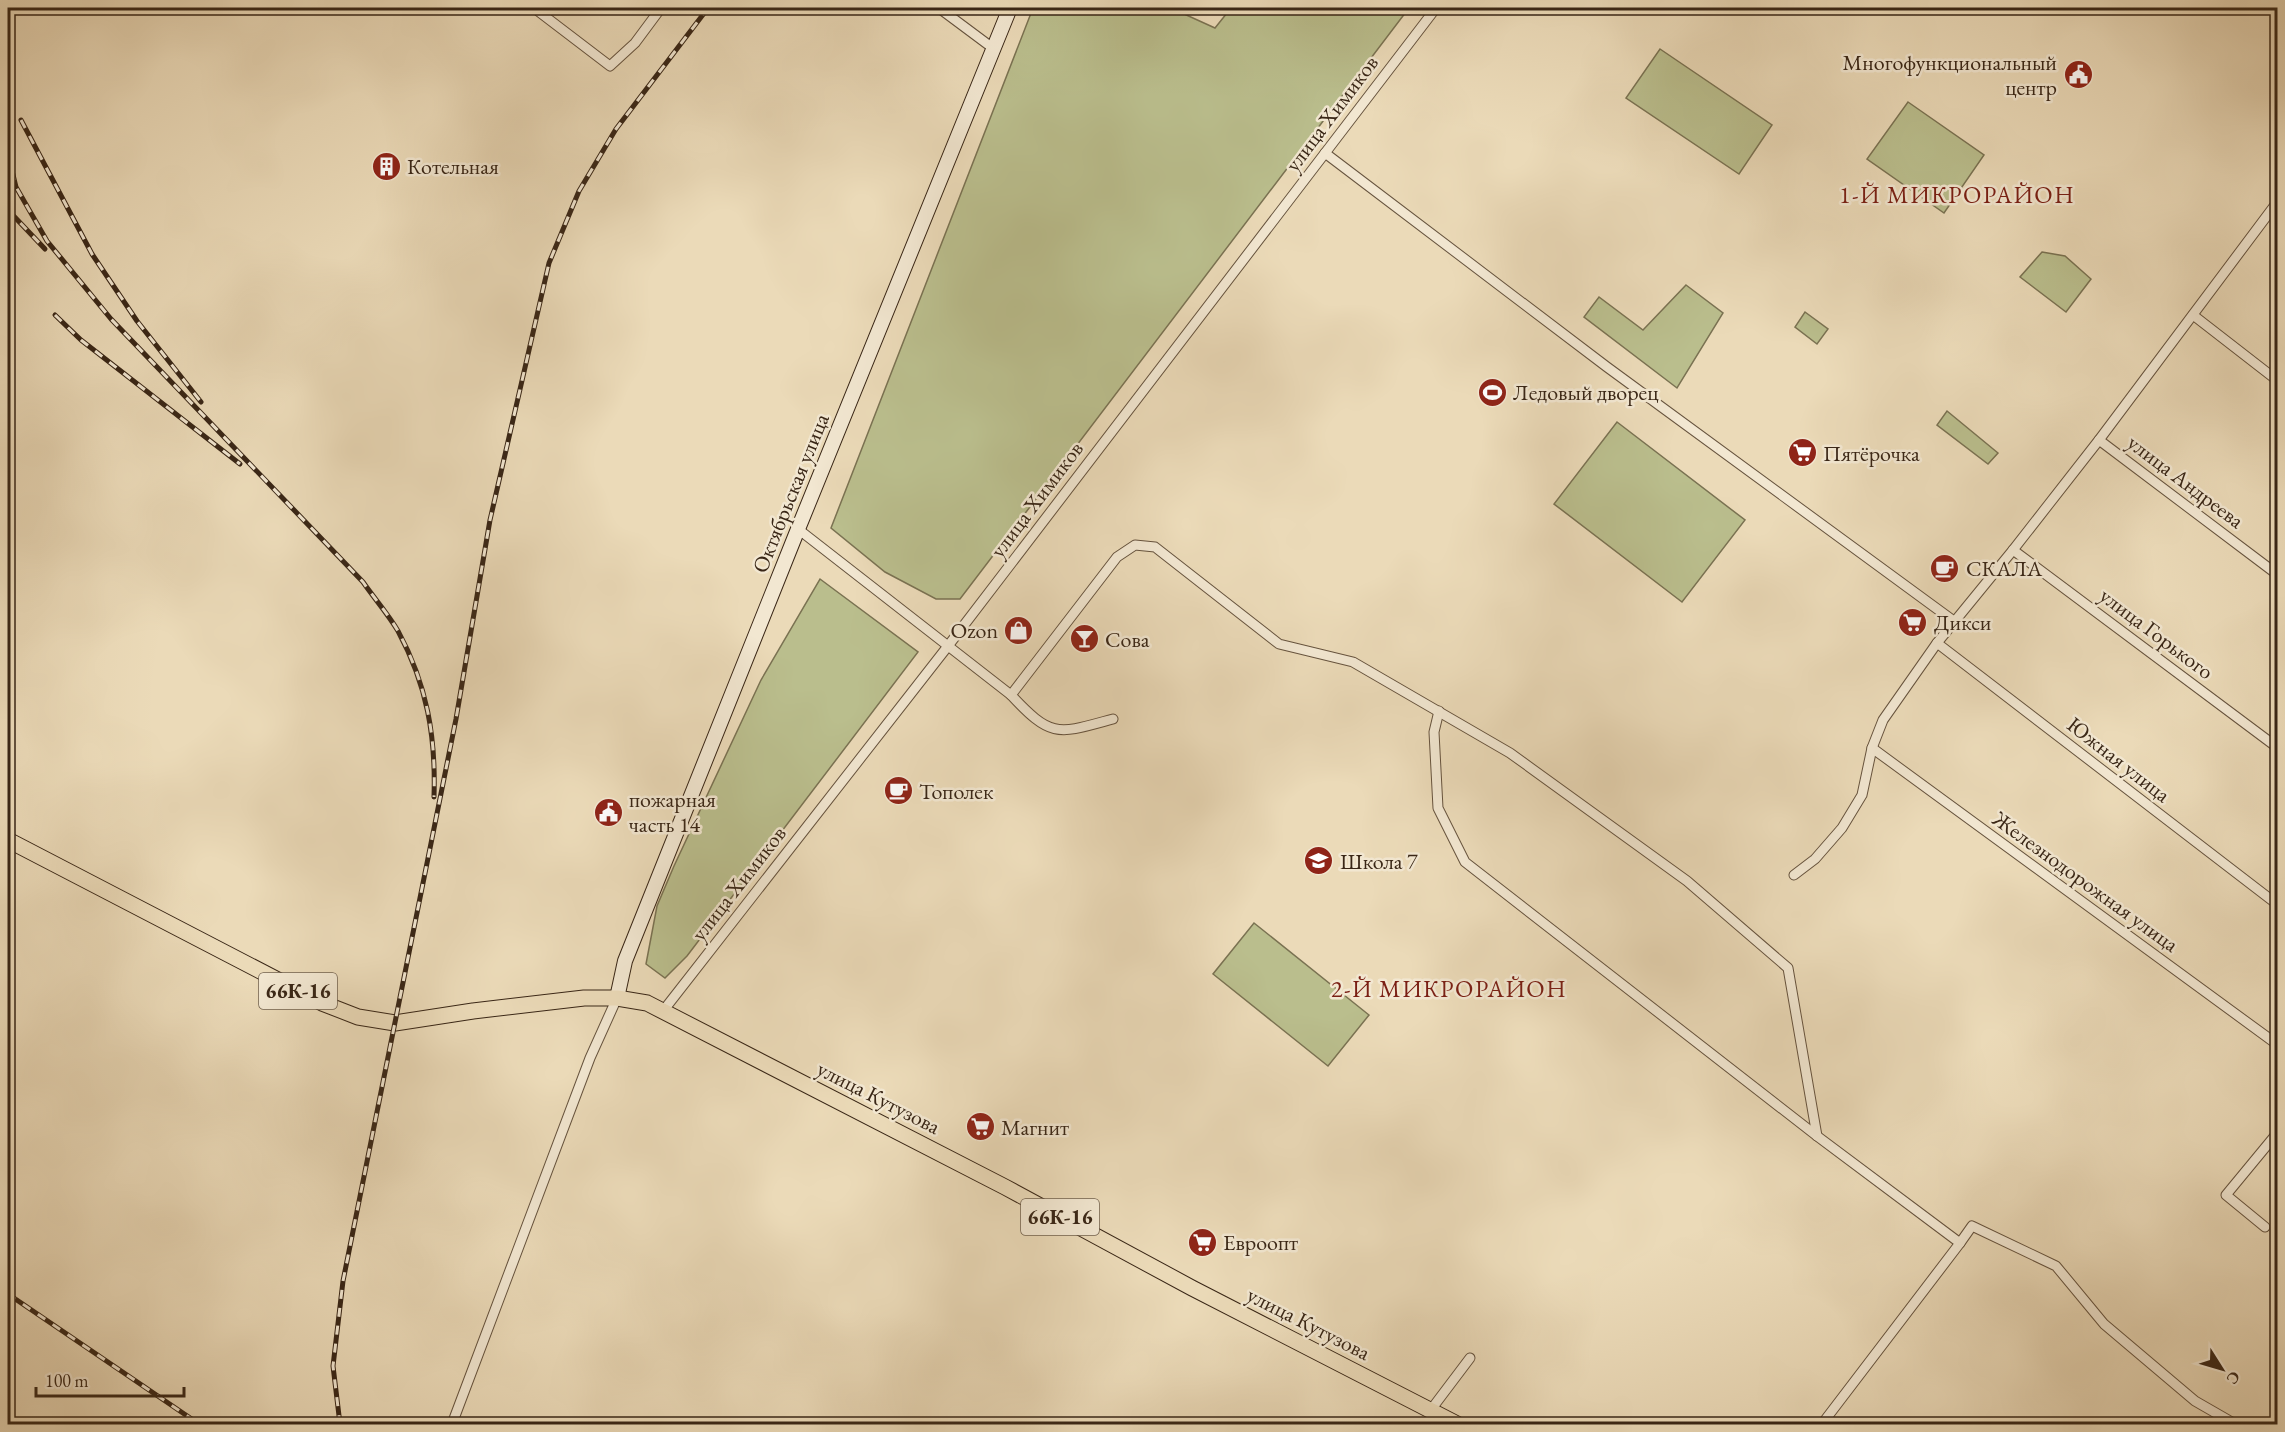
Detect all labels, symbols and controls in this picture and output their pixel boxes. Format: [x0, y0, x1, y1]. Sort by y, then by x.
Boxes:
place label: Многофункциональный центр [1842, 48, 2057, 102]
street label: улица Химиков [1278, 49, 1385, 177]
public building icon: Многофункциональный центр [2062, 59, 2094, 91]
building icon: Котельная [370, 150, 402, 182]
place label: Котельная [407, 152, 499, 181]
district label: 1-Й МИКРОРАЙОН [1839, 179, 2075, 210]
sports icon: Ледовый дворец [1476, 376, 1508, 408]
place label: Ледовый дворец [1513, 378, 1659, 407]
street label: Октябрьская улица [745, 409, 836, 577]
street label: улица Андреева [2121, 428, 2250, 535]
street label: улица Химиков [983, 435, 1090, 563]
supermarket icon: Пятёрочка [1786, 437, 1818, 469]
place label: Пятёрочка [1823, 439, 1920, 468]
cafe icon: СКАЛА [1929, 552, 1961, 584]
place label: СКАЛА [1966, 554, 2043, 583]
street label: улица Горького [2094, 581, 2220, 686]
supermarket icon: Дикси [1897, 606, 1929, 638]
place label: Дикси [1934, 608, 1992, 637]
shop icon: Ozon [1003, 614, 1035, 646]
place label: Ozon [950, 616, 998, 645]
bar icon: Сова [1068, 623, 1100, 655]
place label: Сова [1105, 625, 1150, 654]
street label: Южная улица [2061, 710, 2177, 809]
cafe icon: Тополек [882, 775, 914, 807]
place label: Тополек [919, 777, 994, 806]
place label: пожарная часть 14 [629, 785, 716, 839]
public building icon: пожарная часть 14 [592, 796, 624, 828]
street label: Железнодорожная улица [1986, 804, 2185, 959]
street label: улица Химиков [684, 820, 792, 947]
school or university icon: Школа 7 [1303, 845, 1335, 877]
place label: Школа 7 [1340, 847, 1418, 876]
road number: 66К-16 [259, 973, 337, 1009]
district label: 2-Й МИКРОРАЙОН [1331, 973, 1567, 1004]
street label: улица Кутузова [812, 1054, 946, 1141]
supermarket icon: Магнит [964, 1111, 996, 1143]
place label: Магнит [1001, 1113, 1069, 1142]
road number: 66К-16 [1021, 1199, 1099, 1235]
supermarket icon: Евроопт [1186, 1226, 1218, 1258]
place label: Евроопт [1223, 1228, 1298, 1257]
street label: улица Кутузова [1242, 1280, 1376, 1367]
north arrow [2192, 1339, 2252, 1399]
scale bar [36, 1360, 184, 1398]
text: С [2222, 1367, 2245, 1389]
text: 100 m [45, 1369, 89, 1392]

